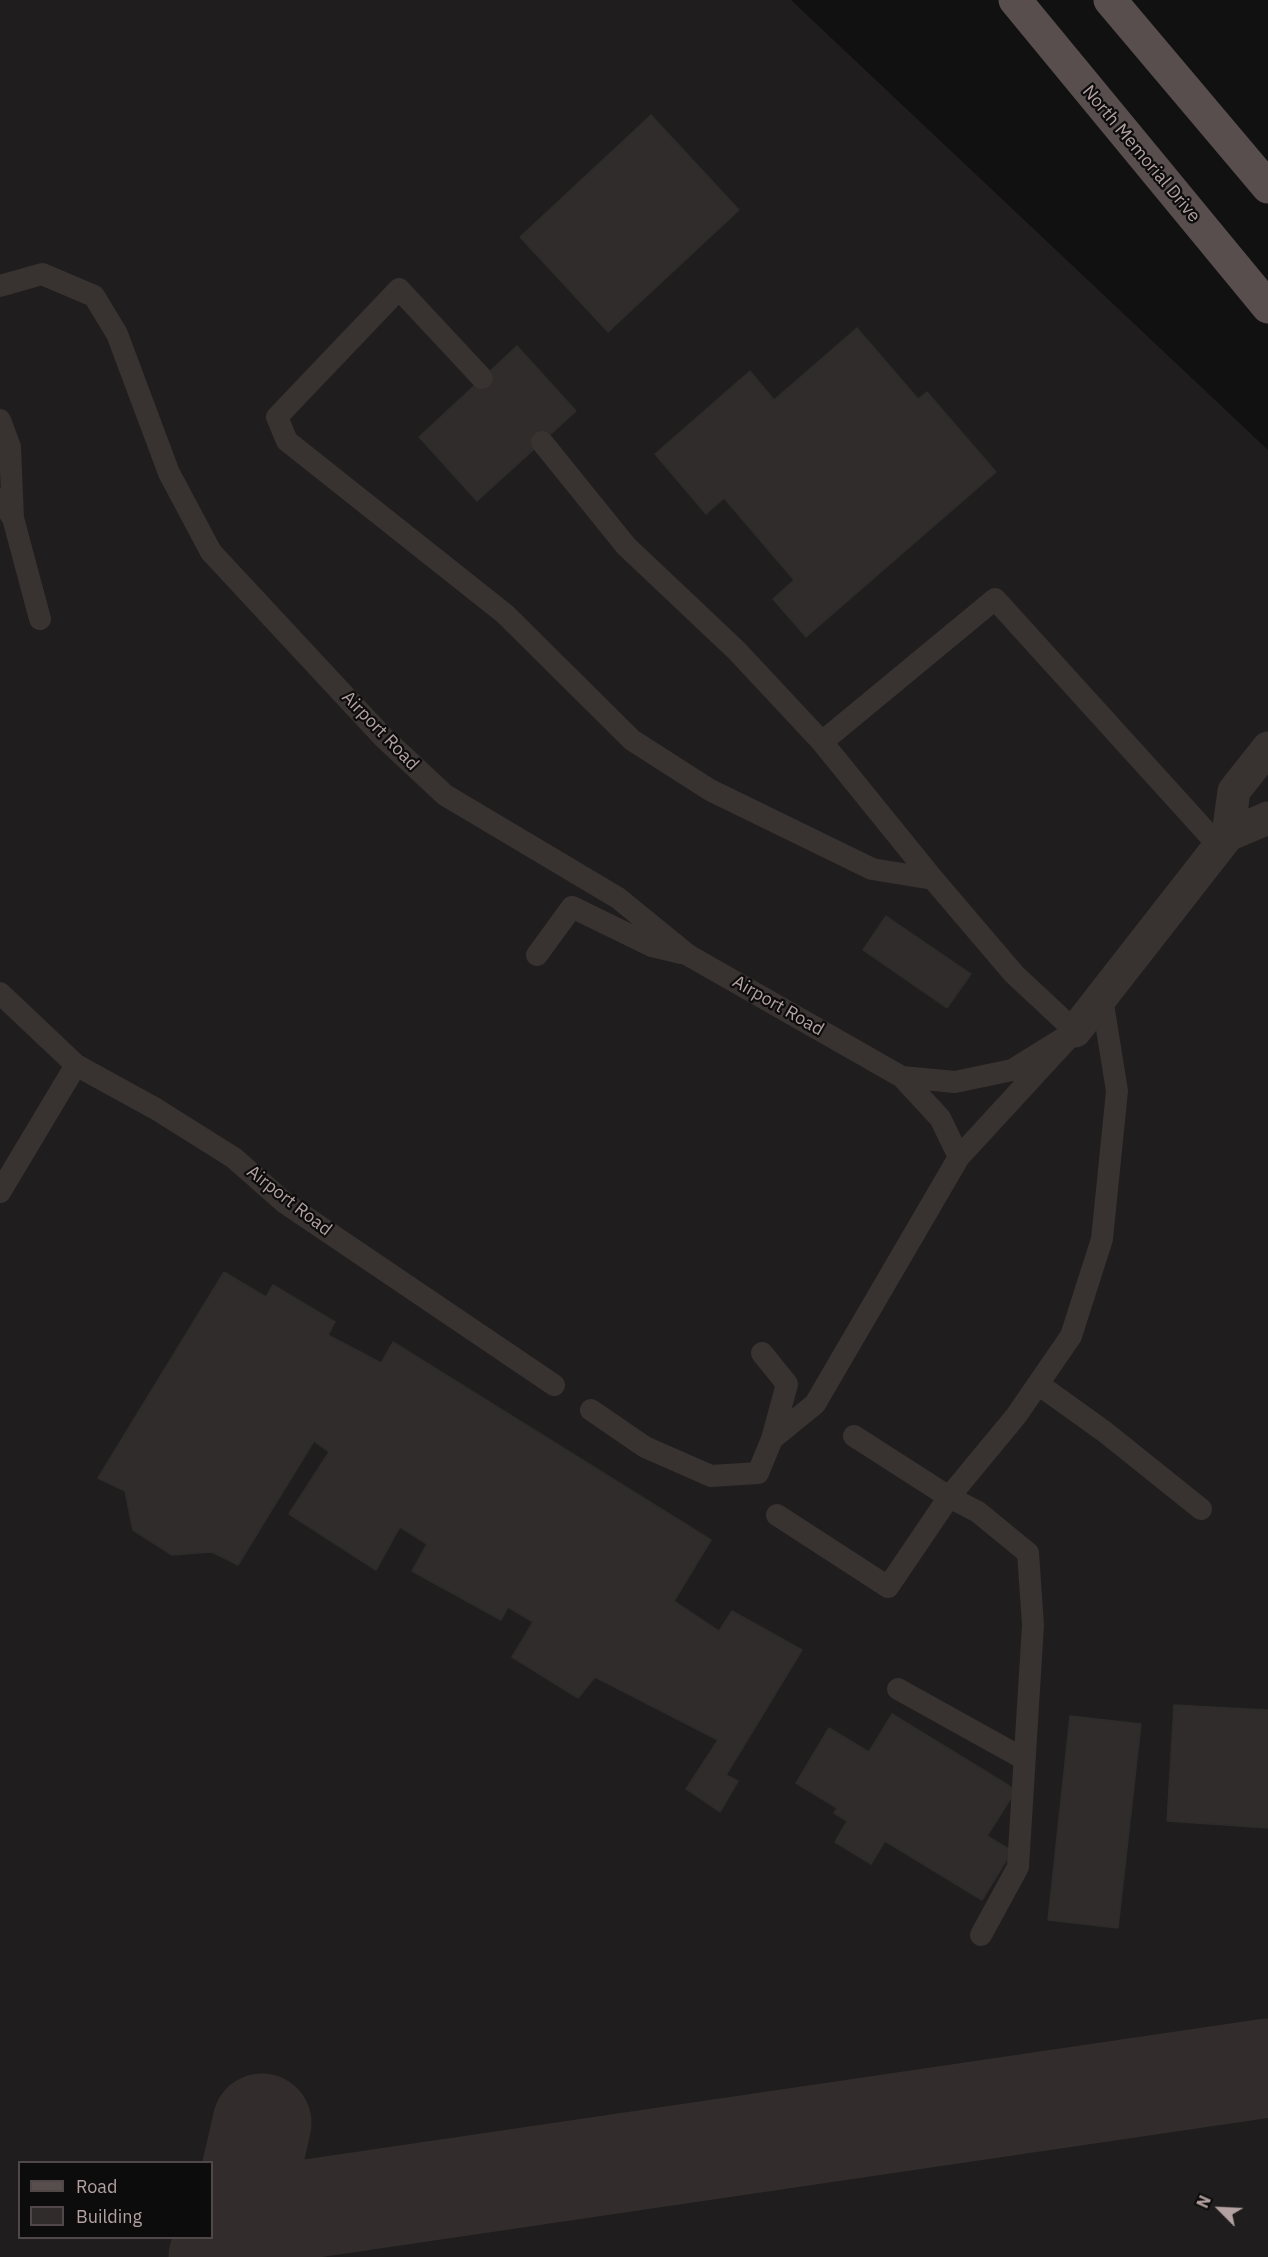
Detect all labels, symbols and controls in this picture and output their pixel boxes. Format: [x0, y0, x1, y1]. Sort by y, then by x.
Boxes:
street label: North Memorial Drive [1077, 81, 1205, 227]
street label: Airport Road [337, 687, 423, 775]
street label: Airport Road [729, 971, 827, 1041]
street label: Airport Road [242, 1161, 336, 1241]
legend [18, 2161, 213, 2239]
text: Road [76, 2175, 117, 2198]
north arrow [1190, 2179, 1250, 2239]
text: N [1192, 2192, 1215, 2211]
text: Building [76, 2205, 142, 2228]

